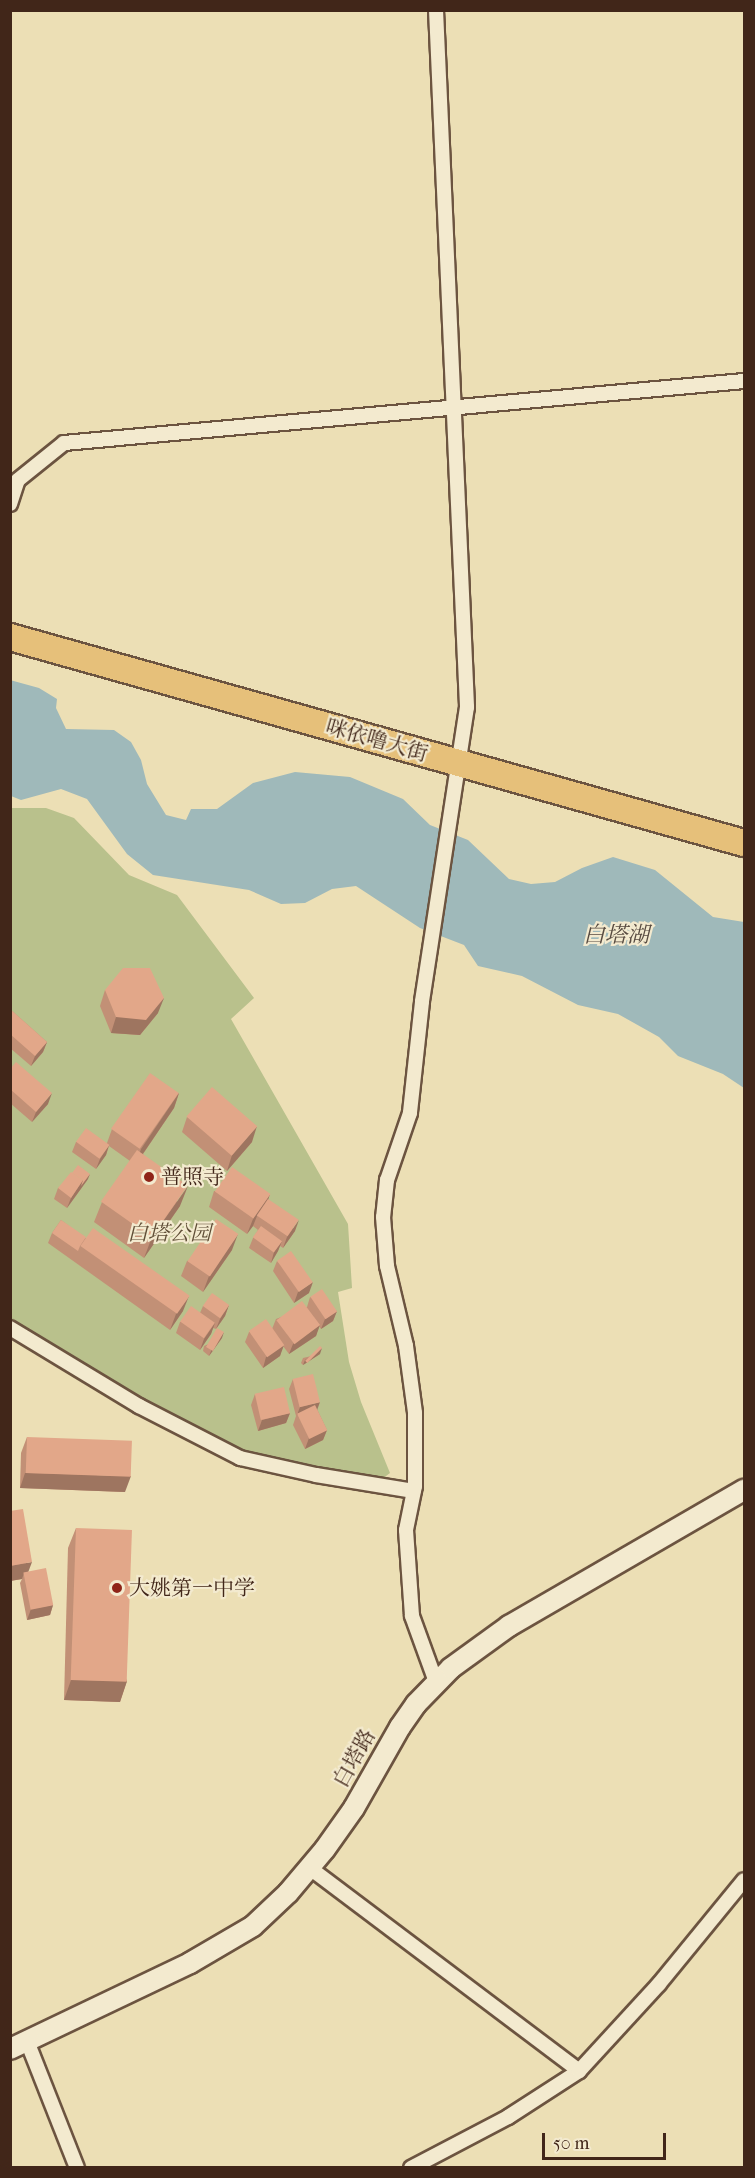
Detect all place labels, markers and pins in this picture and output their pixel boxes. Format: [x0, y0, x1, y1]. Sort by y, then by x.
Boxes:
place label: 普照寺 [161, 1164, 224, 1190]
marker: 普照寺 [142, 1170, 156, 1184]
place label: 大姚第一中学 [129, 1575, 255, 1601]
marker: 大姚第一中学 [110, 1581, 124, 1595]

